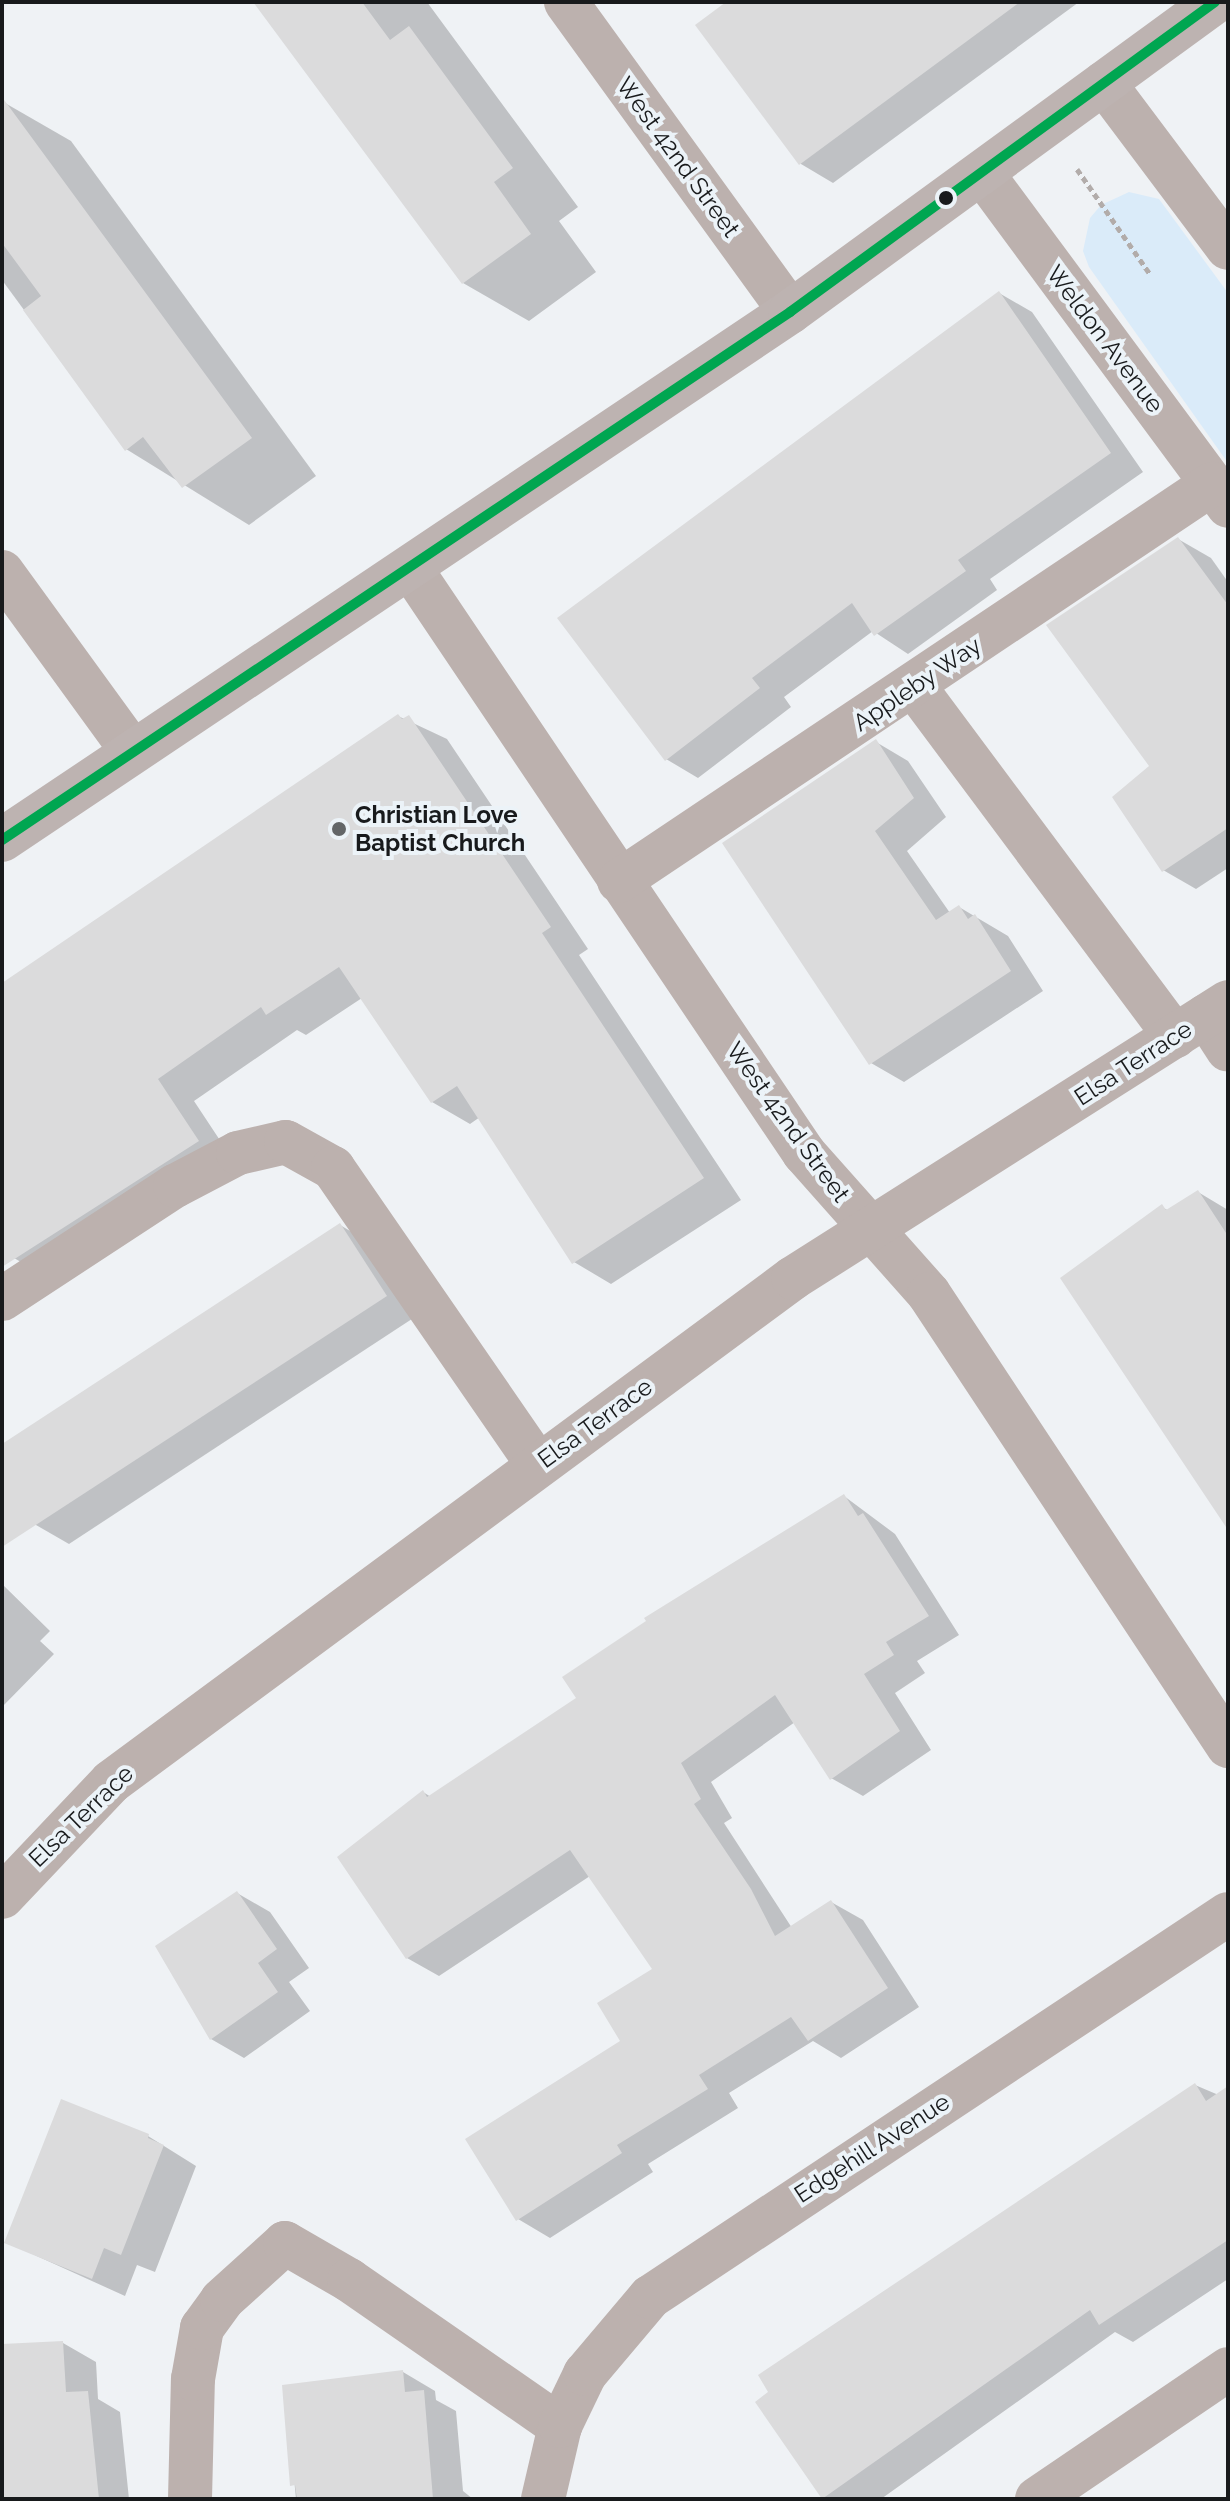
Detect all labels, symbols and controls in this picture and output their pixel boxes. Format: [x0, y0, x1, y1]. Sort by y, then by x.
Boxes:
street label: West 42nd Street [610, 71, 746, 243]
unlabelled marker [938, 190, 954, 206]
street label: Weldon Avenue [1040, 259, 1170, 419]
street label: Appleby Way [847, 630, 987, 738]
place label: Christian Love Baptist Church [355, 801, 525, 857]
marker: Christian Love Baptist Church [330, 820, 348, 838]
street label: Elsa Terrace [1069, 1014, 1197, 1112]
street label: West 42nd Street [720, 1036, 856, 1208]
street label: Elsa Terrace [532, 1372, 658, 1474]
street label: Elsa Terrace [22, 1759, 140, 1873]
street label: Edgehill Avenue [788, 2087, 956, 2209]

